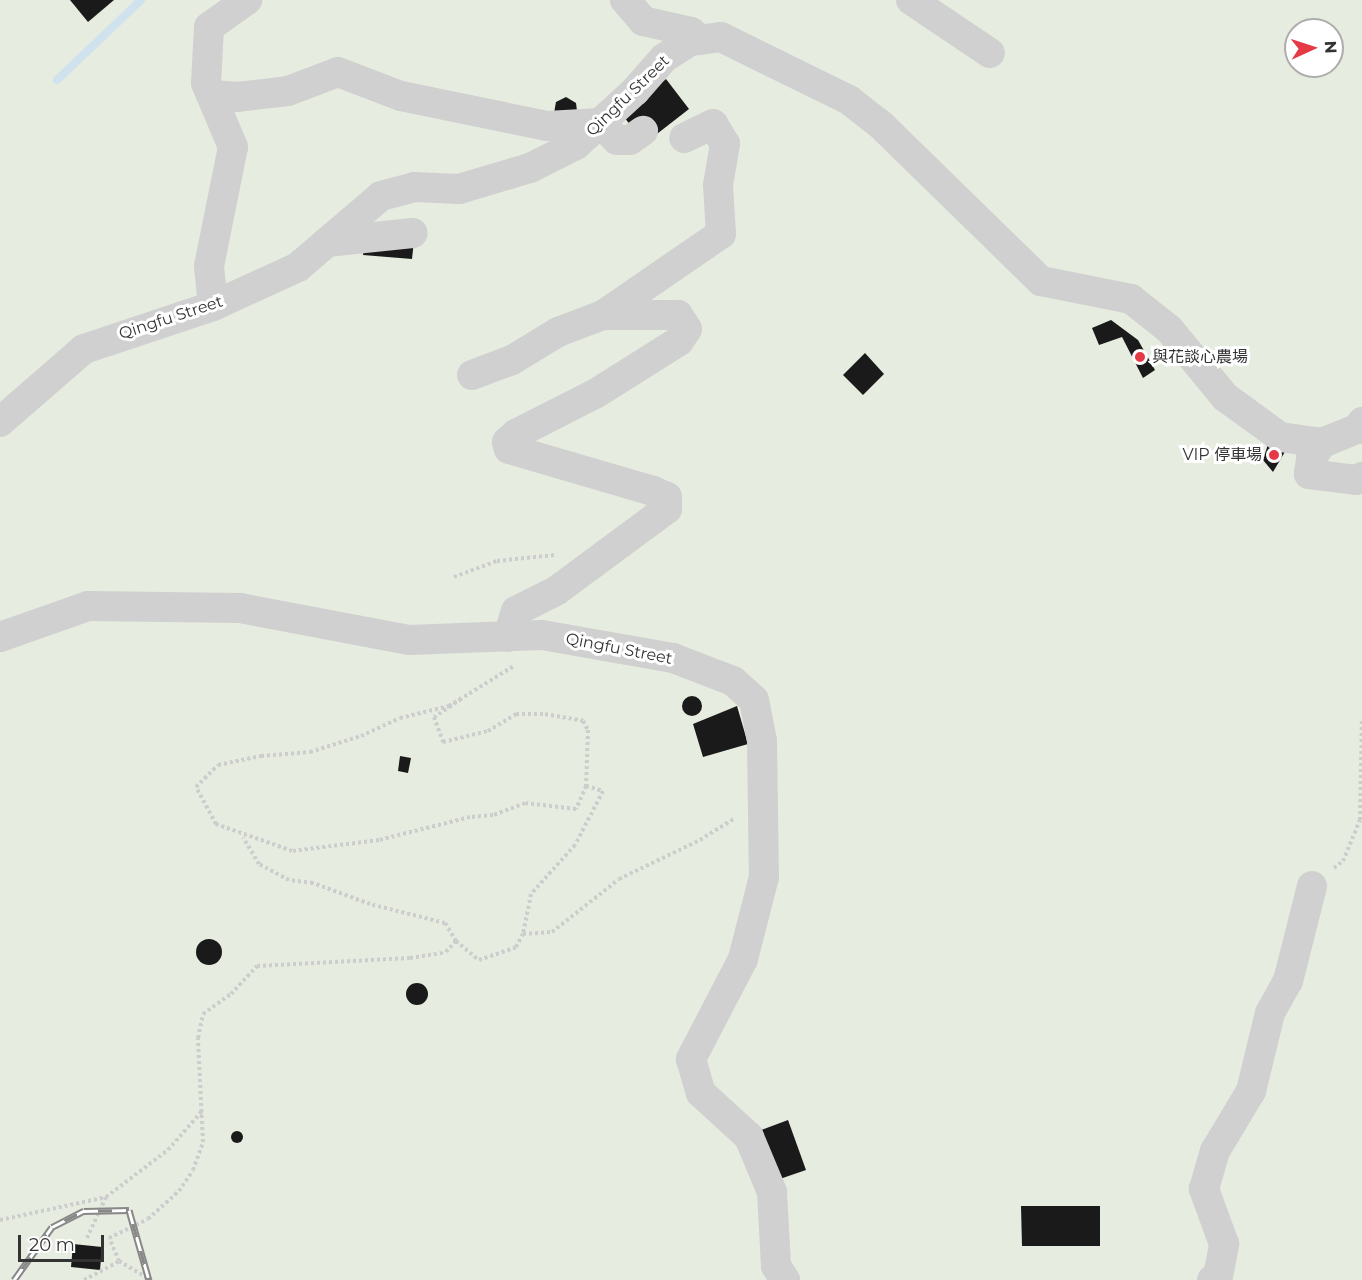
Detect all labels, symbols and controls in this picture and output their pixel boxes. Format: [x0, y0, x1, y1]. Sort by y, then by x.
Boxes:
north arrow [1284, 18, 1344, 78]
text: N [1321, 40, 1340, 54]
street label: Qingfu Street [582, 51, 674, 141]
street label: Qingfu Street [117, 292, 225, 344]
place label: 與花談心農場 [1152, 347, 1248, 367]
marker: 與花談心農場 [1133, 350, 1147, 364]
place label: VIP 停車場 [1183, 445, 1262, 465]
marker: VIP 停車場 [1267, 448, 1281, 462]
street label: Qingfu Street [564, 629, 674, 669]
scale bar [21, 1223, 106, 1261]
text: 20 m [29, 1234, 75, 1256]

